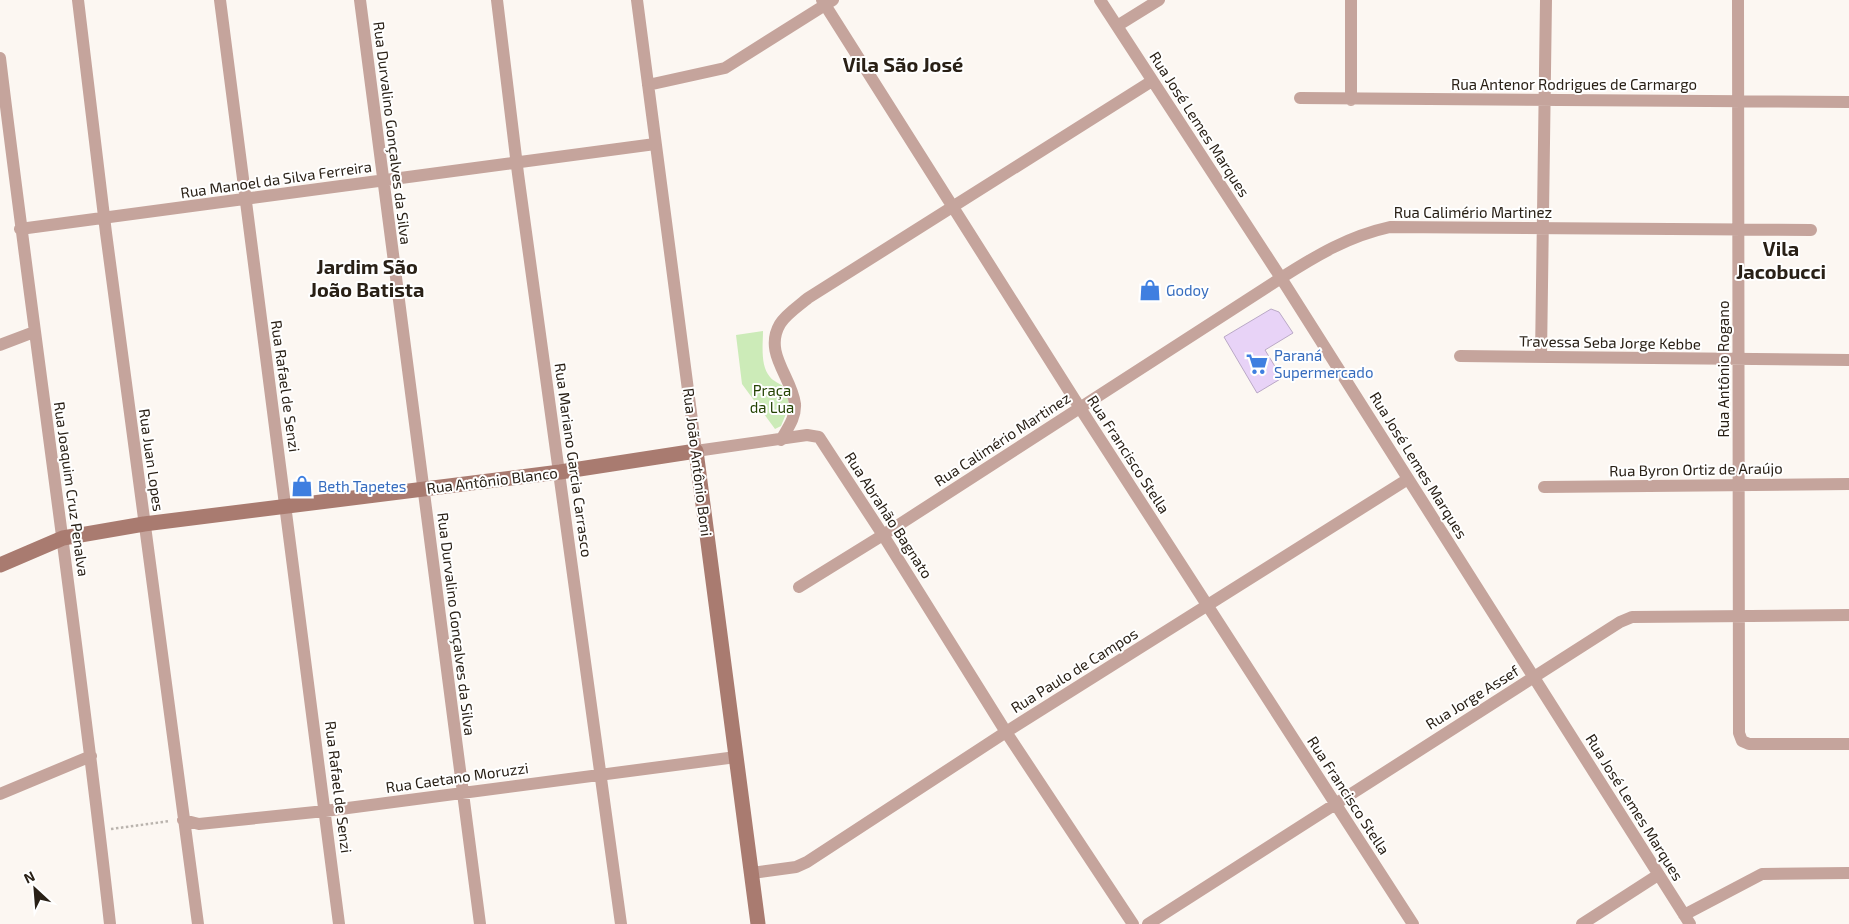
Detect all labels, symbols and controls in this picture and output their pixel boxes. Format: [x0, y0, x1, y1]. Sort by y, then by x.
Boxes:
street label: Rua Durvalino Gonçalves da Silva [369, 20, 416, 246]
street label: Rua José Lemes Marques [1146, 48, 1254, 200]
district label: Vila São José [843, 52, 963, 76]
street label: Rua Antenor Rodrigues de Carmargo [1451, 75, 1697, 93]
street label: Rua Manoel da Silva Ferreira [179, 157, 373, 201]
street label: Rua Calimério Martinez [1394, 203, 1552, 221]
district label: Vila Jacobucci [1736, 236, 1826, 283]
district label: Jardim São João Batista [310, 254, 424, 301]
shop icon: Godoy [1137, 277, 1163, 303]
place label: Godoy [1166, 281, 1209, 299]
street label: Rua Antônio Rogano [1714, 300, 1732, 438]
street label: Rua Rafael de Senzi [268, 319, 304, 453]
street label: Travessa Seba Jorge Kebbe [1519, 331, 1701, 353]
place label: Paraná Supermercado [1274, 346, 1373, 381]
supermarket icon: Paraná Supermercado [1244, 351, 1270, 377]
street label: Rua Mariano Garcia Carrasco [551, 362, 597, 558]
park label: Praça da Lua [750, 381, 794, 416]
street label: Rua João Antônio Boni [680, 387, 716, 537]
street label: Rua Calimério Martinez [931, 388, 1073, 490]
street label: Rua José Lemes Marques [1366, 388, 1472, 542]
street label: Rua Francisco Stella [1084, 392, 1174, 516]
street label: Rua Joaquim Cruz Penalva [51, 400, 93, 578]
street label: Rua Juan Lopes [136, 407, 168, 513]
street label: Rua Abrahão Bagnato [841, 448, 937, 582]
street label: Rua Byron Ortiz de Araújo [1609, 458, 1783, 481]
street label: Rua Antônio Blanco [425, 463, 559, 497]
shop icon: Beth Tapetes [289, 473, 315, 499]
place label: Beth Tapetes [318, 477, 406, 495]
street label: Rua Durvalino Gonçalves da Silva [433, 511, 480, 737]
street label: Rua Paulo de Campos [1007, 624, 1141, 716]
street label: Rua Jorge Assef [1422, 661, 1522, 733]
street label: Rua Rafael de Senzi [322, 720, 356, 854]
street label: Rua José Lemes Marques [1582, 730, 1688, 884]
street label: Rua Francisco Stella [1304, 733, 1394, 857]
street label: Rua Caetano Moruzzi [384, 758, 530, 796]
north arrow [10, 864, 60, 914]
text: N [21, 867, 37, 887]

